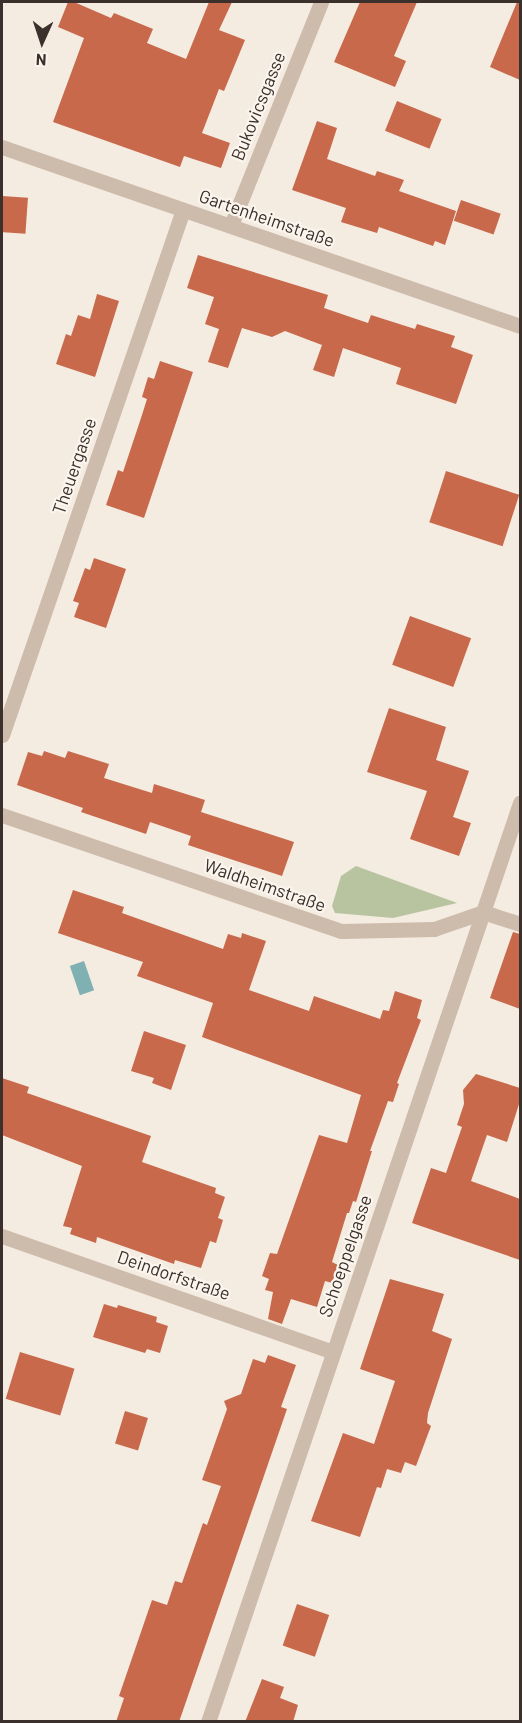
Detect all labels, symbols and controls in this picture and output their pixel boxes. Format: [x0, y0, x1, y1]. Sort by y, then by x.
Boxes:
north arrow [12, 12, 72, 72]
street label: Bukovicsgasse [226, 48, 290, 164]
text: N [35, 51, 47, 70]
street label: Gartenheimstraße [197, 185, 337, 251]
street label: Theuergasse [47, 415, 101, 517]
street label: Waldheimstraße [201, 854, 329, 916]
street label: Schoeppelgasse [314, 1192, 376, 1320]
street label: Deindorfstraße [115, 1246, 233, 1304]

